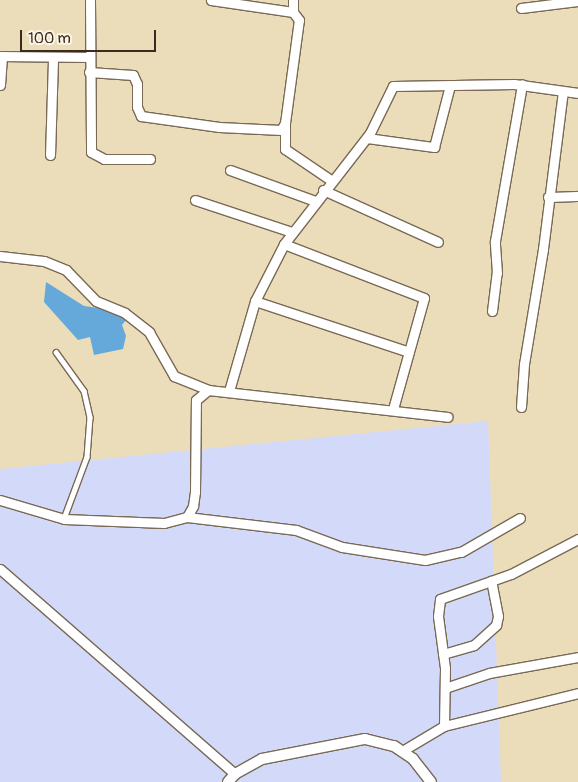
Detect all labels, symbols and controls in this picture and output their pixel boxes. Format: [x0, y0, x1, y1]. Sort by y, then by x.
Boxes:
scale bar [22, 20, 159, 52]
text: 100 m [28, 29, 71, 48]

